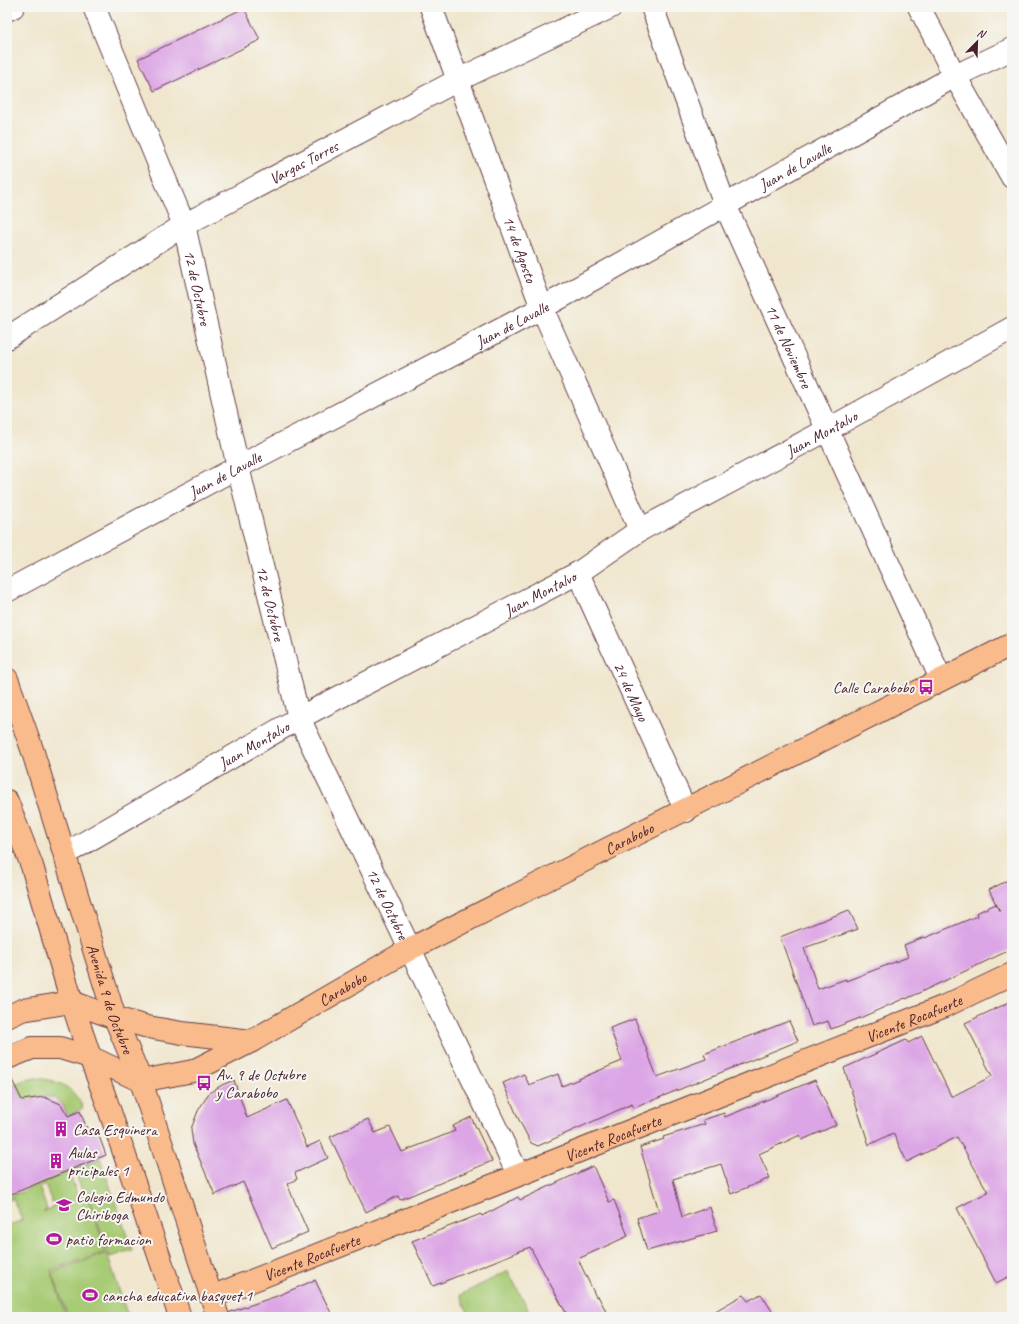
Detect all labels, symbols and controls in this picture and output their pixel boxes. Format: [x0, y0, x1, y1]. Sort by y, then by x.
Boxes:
north arrow [957, 22, 997, 62]
text: N [975, 25, 989, 41]
street label: Vargas Torres [266, 136, 343, 189]
street label: Juan de Lavalle [755, 138, 836, 196]
street label: 14 de Agosto [498, 213, 541, 287]
street label: 12 de Octubre [179, 248, 215, 329]
street label: Juan de Lavalle [471, 297, 554, 353]
street label: 11 de Noviembre [761, 302, 817, 393]
street label: Juan Montalvo [782, 405, 863, 462]
street label: Juan de Lavalle [184, 447, 266, 503]
street label: 12 de Octubre [251, 564, 289, 645]
street label: Juan Montalvo [500, 566, 582, 621]
street label: 24 de Mayo [609, 659, 653, 726]
place label: Calle Carabobo [833, 678, 915, 698]
bus stop icon: Calle Carabobo [917, 678, 935, 696]
street label: Juan Montalvo [214, 716, 295, 774]
street label: Carabobo [602, 818, 658, 860]
street label: 12 de Octubre [362, 865, 414, 944]
street label: Avenida 9 de Octubre [82, 942, 138, 1058]
street label: Carabobo [315, 967, 371, 1011]
street label: Vicente Rocafuerte [863, 990, 967, 1047]
place label: Av. 9 de Octubre y Carabobo [215, 1065, 307, 1103]
bus stop icon: Av. 9 de Octubre y Carabobo [195, 1074, 213, 1092]
street label: Vicente Rocafuerte [562, 1110, 666, 1167]
building icon: Casa Esquinera [52, 1120, 70, 1138]
place label: Casa Esquinera [73, 1120, 158, 1140]
place label: Aulas pricipales 1 [68, 1143, 130, 1181]
building icon: Aulas pricipales 1 [47, 1152, 65, 1170]
place label: Colegio Edmundo Chiriboga [76, 1187, 165, 1225]
school or university icon: Colegio Edmundo Chiriboga [55, 1196, 73, 1214]
street label: Vicente Rocafuerte [261, 1229, 364, 1286]
sports icon: patio formacion [45, 1230, 63, 1248]
place label: patio formacion [66, 1230, 152, 1250]
sports icon: cancha educativa basquet 1 [81, 1286, 99, 1304]
place label: cancha educativa basquet 1 [102, 1286, 253, 1306]

